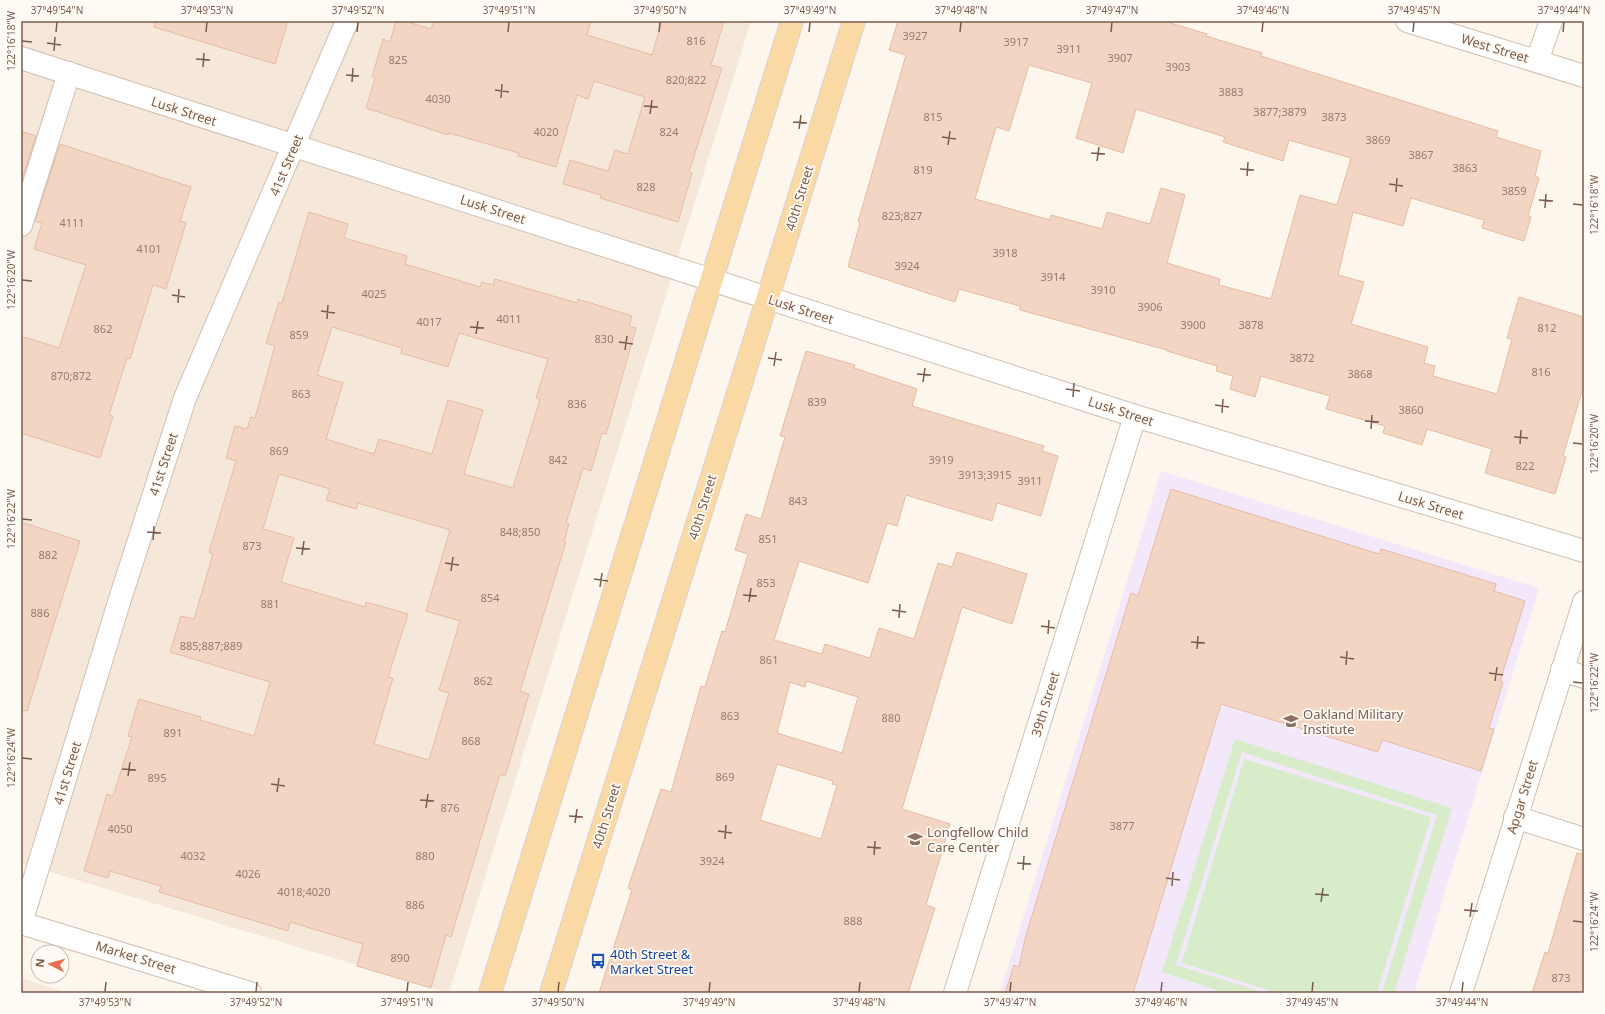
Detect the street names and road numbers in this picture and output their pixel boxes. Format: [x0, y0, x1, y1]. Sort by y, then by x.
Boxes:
street label: West Street [1459, 29, 1531, 67]
street label: Lusk Street [149, 92, 219, 130]
street label: 41st Street [265, 131, 307, 199]
street label: 40th Street [781, 163, 818, 233]
street label: Lusk Street [458, 190, 528, 228]
street label: Lusk Street [766, 290, 836, 328]
street label: Lusk Street [1086, 392, 1156, 430]
street label: 41st Street [144, 430, 182, 498]
street label: 40th Street [684, 472, 721, 542]
street label: Lusk Street [1396, 486, 1466, 524]
street label: 39th Street [1027, 669, 1064, 739]
street label: 41st Street [49, 739, 85, 807]
street label: Apgar Street [1502, 757, 1542, 836]
street label: 40th Street [588, 781, 625, 851]
street label: Market Street [94, 936, 179, 978]

